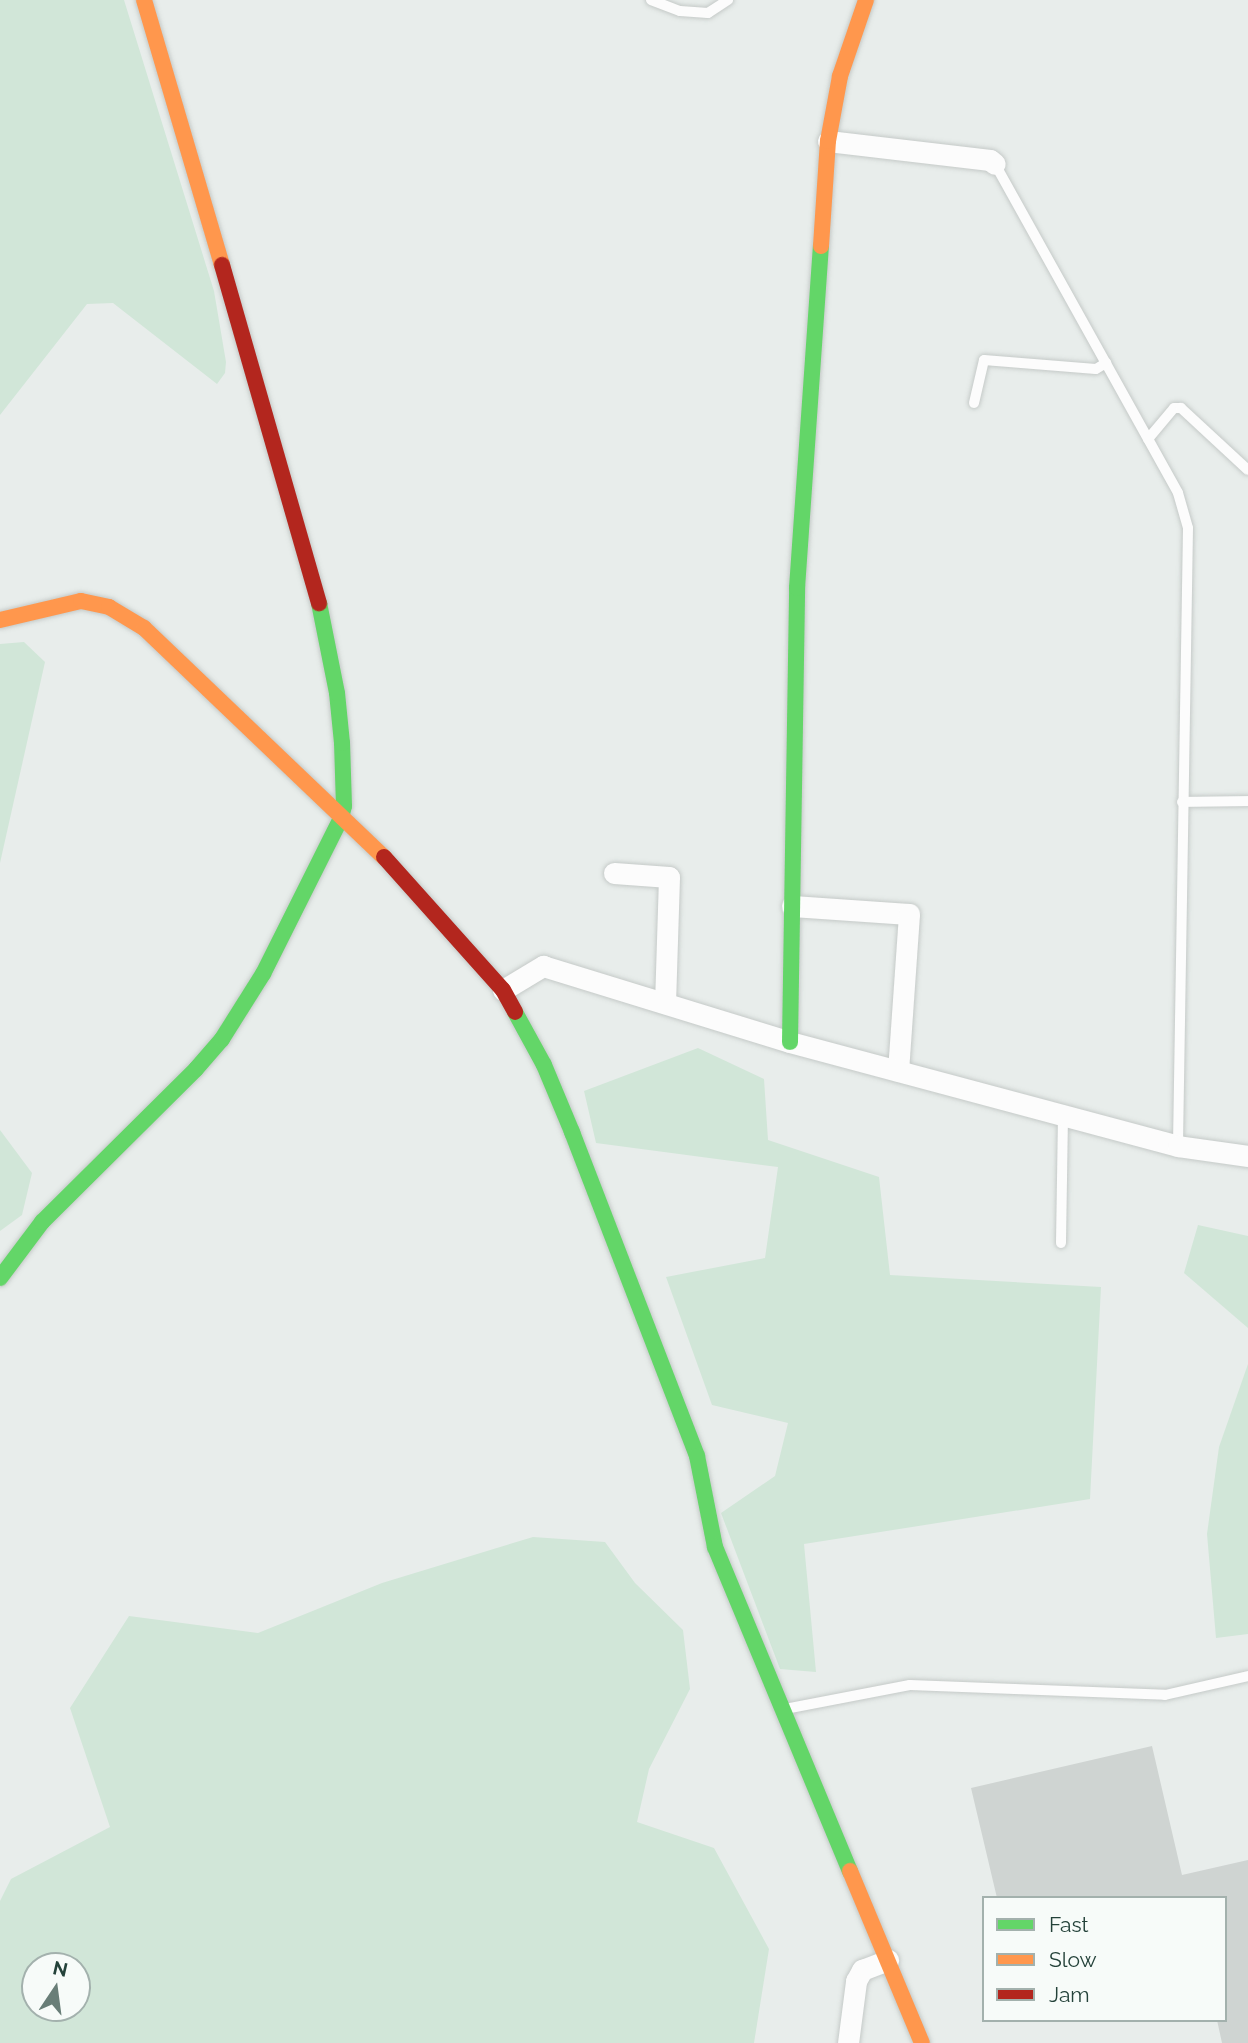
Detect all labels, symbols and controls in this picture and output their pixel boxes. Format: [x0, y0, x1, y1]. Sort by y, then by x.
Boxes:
legend [982, 1896, 1227, 2022]
text: Fast [1049, 1912, 1089, 1937]
text: Slow [1049, 1947, 1097, 1972]
north arrow [21, 1952, 91, 2022]
text: N [51, 1956, 70, 1981]
text: Jam [1049, 1982, 1090, 2007]

